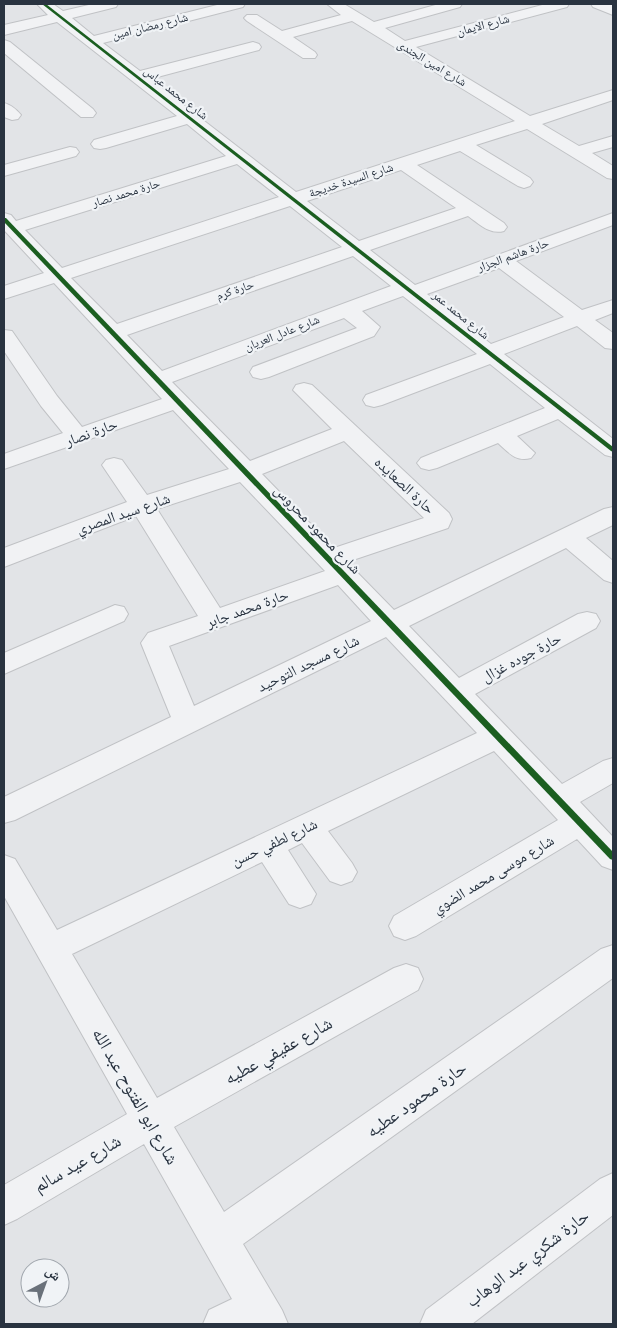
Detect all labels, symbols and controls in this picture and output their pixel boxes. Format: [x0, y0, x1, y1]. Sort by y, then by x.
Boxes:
street label: شارع رمضان امين [111, 10, 190, 43]
street label: شارع الايمان [455, 11, 511, 40]
street label: شارع امين الجندى [394, 37, 469, 90]
street label: شارع محمد عباس [141, 64, 211, 123]
street label: شارع السيدة خديجة [307, 160, 395, 201]
street label: حارة محمد نصار [89, 176, 162, 210]
street label: حارة هاشم الجزار [474, 235, 551, 276]
street label: حارة كرم [214, 277, 256, 304]
street label: شارع محمد عمر [429, 287, 492, 343]
street label: شارع عادل العريان [242, 312, 322, 355]
street label: حارة نصار [62, 415, 120, 451]
street label: حارة الصعايده [371, 453, 439, 518]
street label: شارع محمود محروس [270, 481, 365, 579]
street label: شارع سيد المصري [74, 489, 174, 541]
street label: حارة محمد جابر [203, 585, 291, 632]
street label: حارة جوده غزال [478, 629, 565, 687]
street label: شارع مسجد التوحيد [254, 631, 363, 697]
street label: شارع لطفي حسن [228, 815, 321, 873]
street label: شارع موسى محمد الضوي [429, 831, 559, 920]
street label: شارع عفيفي عطيه [220, 1012, 338, 1092]
street label: شارع ابو الفتوح عبد الله [87, 1024, 184, 1169]
street label: حارة محمود عطيه [362, 1057, 470, 1142]
street label: شارع عيد سالم [30, 1130, 125, 1198]
street label: حارة شكري عبد الوهاب [461, 1205, 596, 1315]
north arrow [20, 1258, 70, 1308]
text: ش [42, 1262, 64, 1285]

